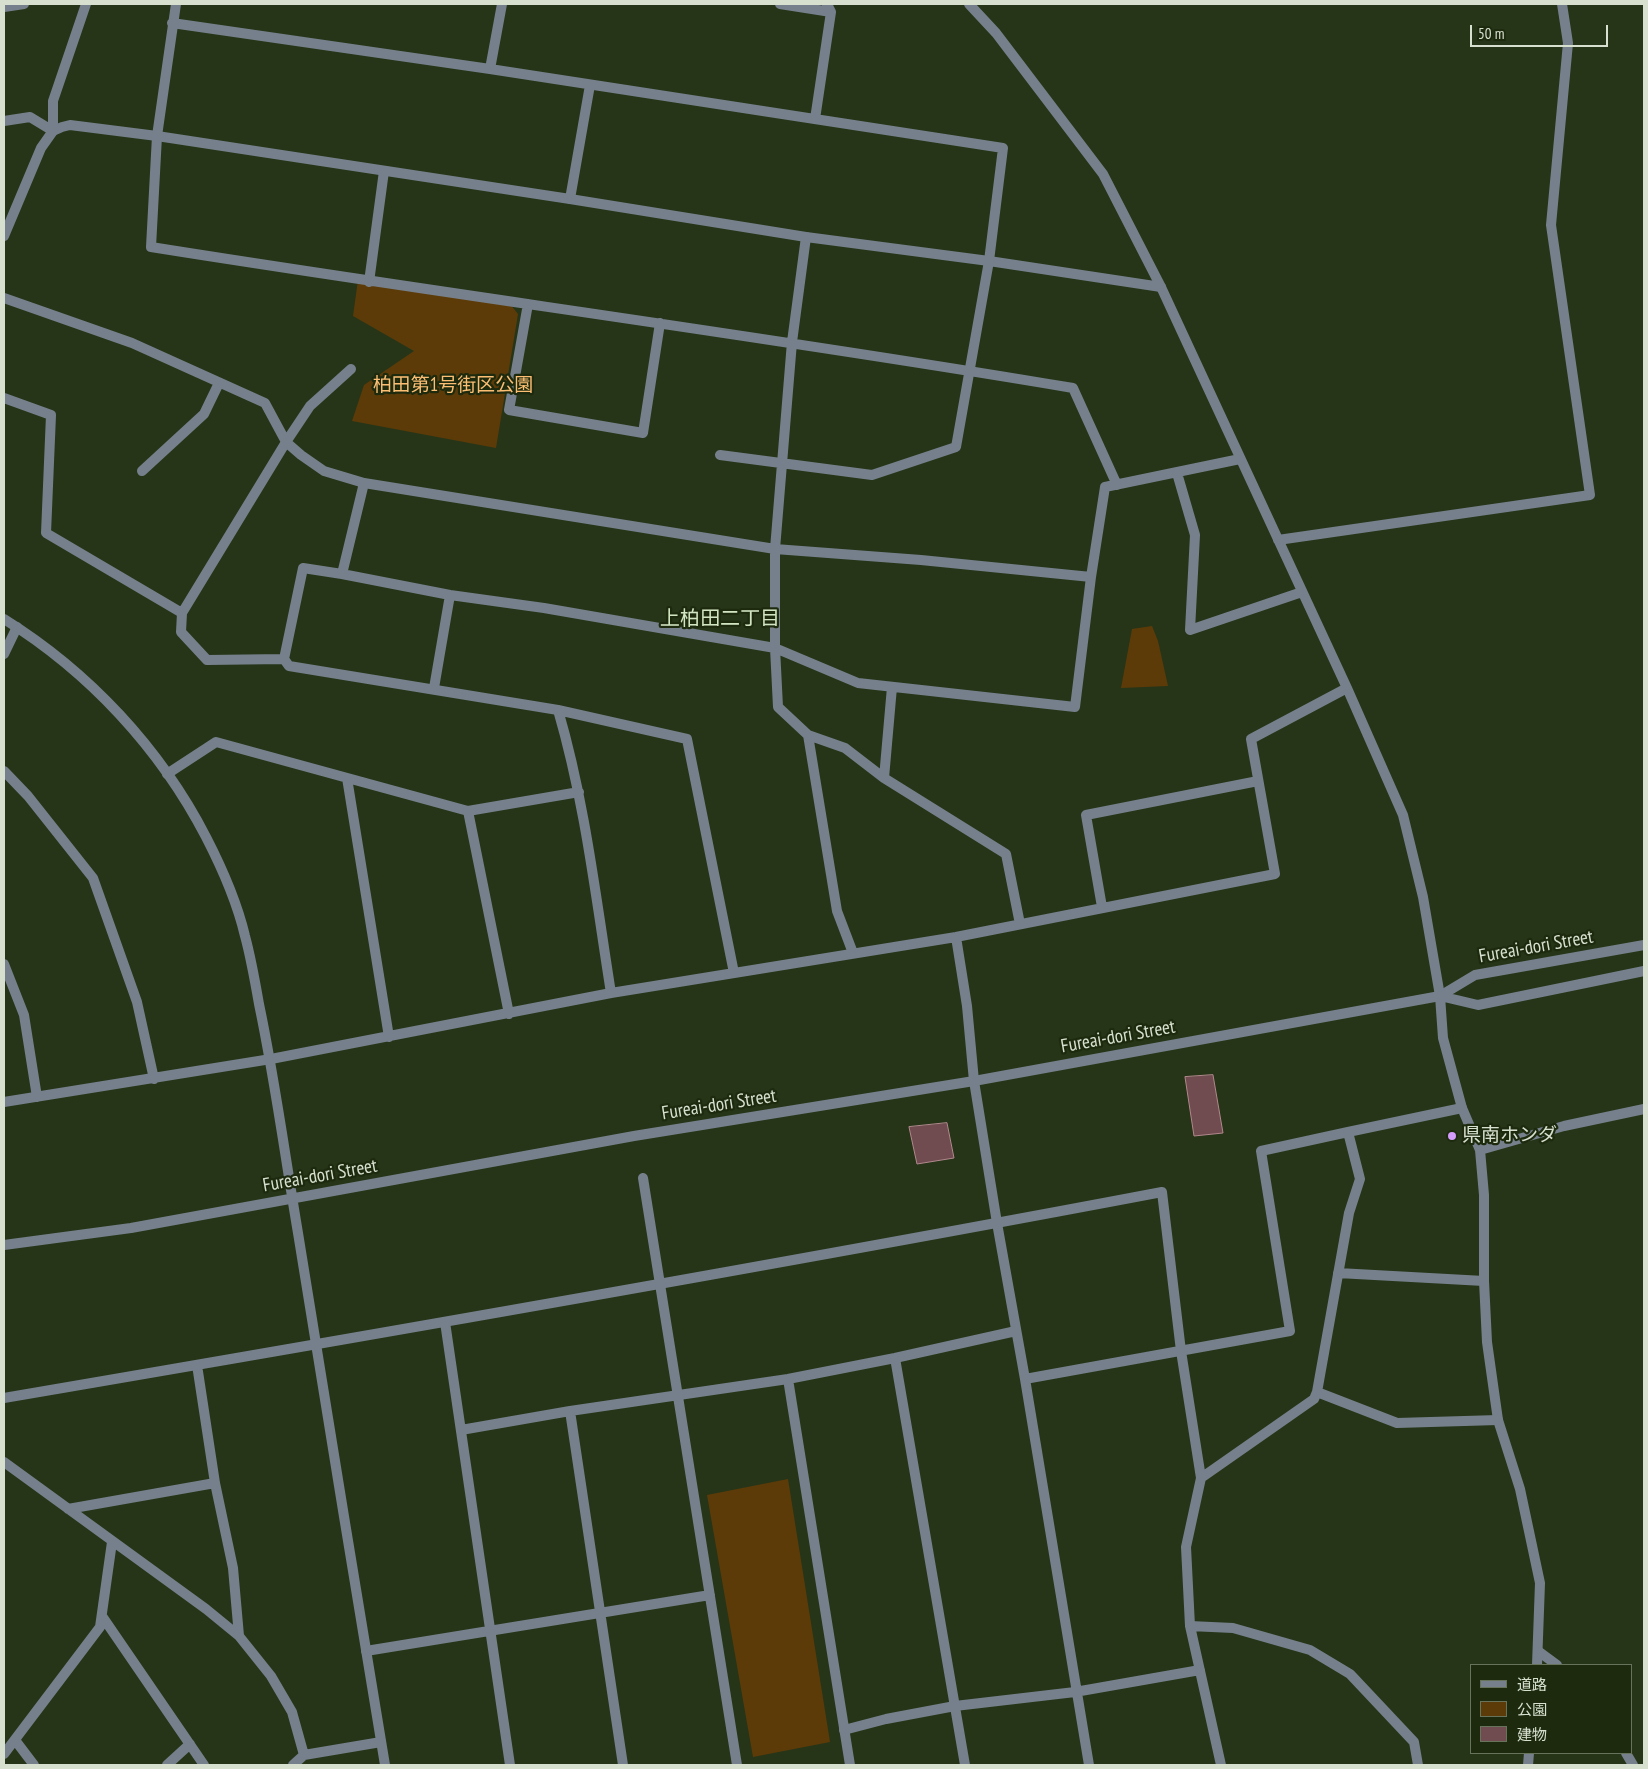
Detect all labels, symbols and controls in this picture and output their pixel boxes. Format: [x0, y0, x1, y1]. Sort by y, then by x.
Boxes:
scale bar [1473, 15, 1610, 47]
text: 50 m [1478, 24, 1504, 43]
park label: 柏田第1号街区公園 [373, 375, 533, 397]
district label: 上柏田二丁目 [660, 607, 780, 631]
street label: Fureai-dori Street [1477, 926, 1595, 968]
street label: Fureai-dori Street [1059, 1016, 1177, 1058]
street label: Fureai-dori Street [660, 1085, 778, 1125]
place label: 県南ホンダ [1462, 1125, 1557, 1147]
marker: 県南ホンダ [1446, 1130, 1458, 1142]
street label: Fureai-dori Street [261, 1155, 379, 1197]
legend [1470, 1664, 1633, 1754]
text: 道路 [1517, 1675, 1547, 1694]
text: 公園 [1517, 1700, 1547, 1719]
text: 建物 [1517, 1725, 1547, 1744]

